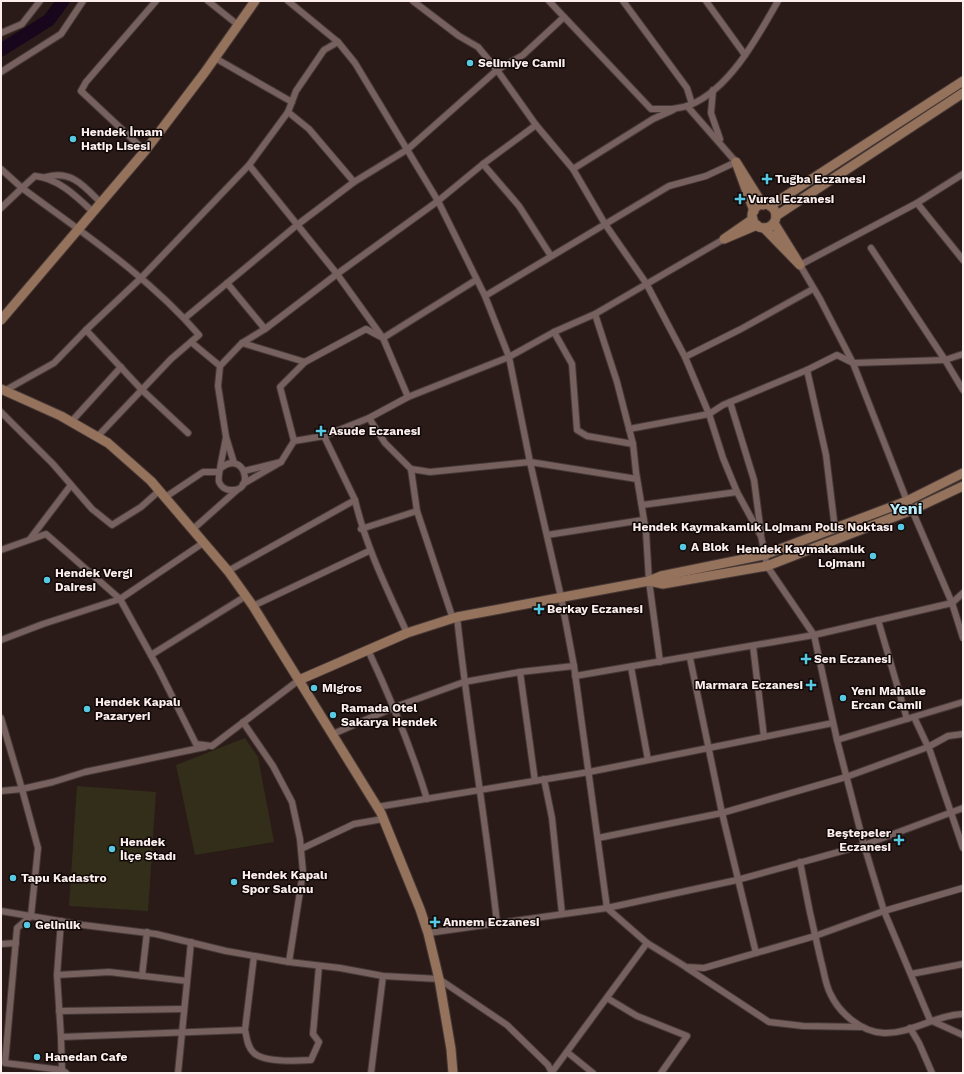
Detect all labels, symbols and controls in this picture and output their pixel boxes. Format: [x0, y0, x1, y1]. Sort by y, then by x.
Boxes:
place label: Selimiye Camii [478, 56, 565, 70]
marker: Selimiye Camii [465, 58, 475, 68]
place label: Hendek İmam Hatip Lisesi [81, 125, 163, 153]
marker: Hendek İmam Hatip Lisesi [68, 134, 78, 144]
place label: Tuğba Eczanesi [775, 172, 866, 186]
marker: Tuğba Eczanesi [762, 174, 772, 184]
place label: Vural Eczanesi [748, 192, 834, 206]
marker: Vural Eczanesi [735, 194, 745, 204]
place label: Asude Eczanesi [329, 424, 421, 438]
marker: Asude Eczanesi [316, 426, 326, 436]
district label: Yeni [890, 499, 922, 518]
place label: Hendek Kaymakamlık Lojmanı Polis Noktası [633, 520, 893, 534]
marker: Hendek Kaymakamlık Lojmanı Polis Noktası [896, 522, 906, 532]
place label: A Blok [691, 540, 730, 554]
marker: A Blok [678, 542, 688, 552]
place label: Hendek Kaymakamlık Lojmanı [736, 542, 866, 570]
marker: Hendek Kaymakamlık Lojmanı [868, 551, 878, 561]
place label: Hendek Vergi Dairesi [55, 566, 133, 594]
marker: Hendek Vergi Dairesi [42, 575, 52, 585]
place label: Berkay Eczanesi [547, 602, 643, 616]
marker: Berkay Eczanesi [534, 604, 544, 614]
place label: Sen Eczanesi [814, 652, 891, 666]
marker: Sen Eczanesi [801, 654, 811, 664]
place label: Marmara Eczanesi [695, 678, 803, 692]
marker: Marmara Eczanesi [806, 680, 816, 690]
place label: Migros [322, 681, 362, 695]
marker: Migros [309, 683, 319, 693]
place label: Yeni Mahalle Ercan Camii [851, 684, 926, 712]
marker: Yeni Mahalle Ercan Camii [838, 693, 848, 703]
place label: Hendek Kapalı Pazaryeri [95, 695, 180, 723]
place label: Ramada Otel Sakarya Hendek [341, 701, 438, 729]
marker: Hendek Kapalı Pazaryeri [82, 704, 92, 714]
marker: Ramada Otel Sakarya Hendek [328, 710, 338, 720]
place label: Beştepeler Eczanesi [827, 826, 892, 854]
place label: Hendek İlçe Stadı [120, 835, 176, 863]
marker: Beştepeler Eczanesi [894, 835, 904, 845]
marker: Hendek İlçe Stadı [107, 844, 117, 854]
place label: Hendek Kapalı Spor Salonu [242, 868, 327, 896]
place label: Tapu Kadastro [21, 871, 107, 885]
marker: Tapu Kadastro [8, 873, 18, 883]
marker: Hendek Kapalı Spor Salonu [229, 877, 239, 887]
place label: Annem Eczanesi [443, 915, 539, 929]
marker: Annem Eczanesi [430, 917, 440, 927]
place label: Gelinlik [35, 918, 81, 932]
marker: Gelinlik [22, 920, 32, 930]
place label: Hanedan Cafe [45, 1050, 128, 1064]
marker: Hanedan Cafe [32, 1052, 42, 1062]

